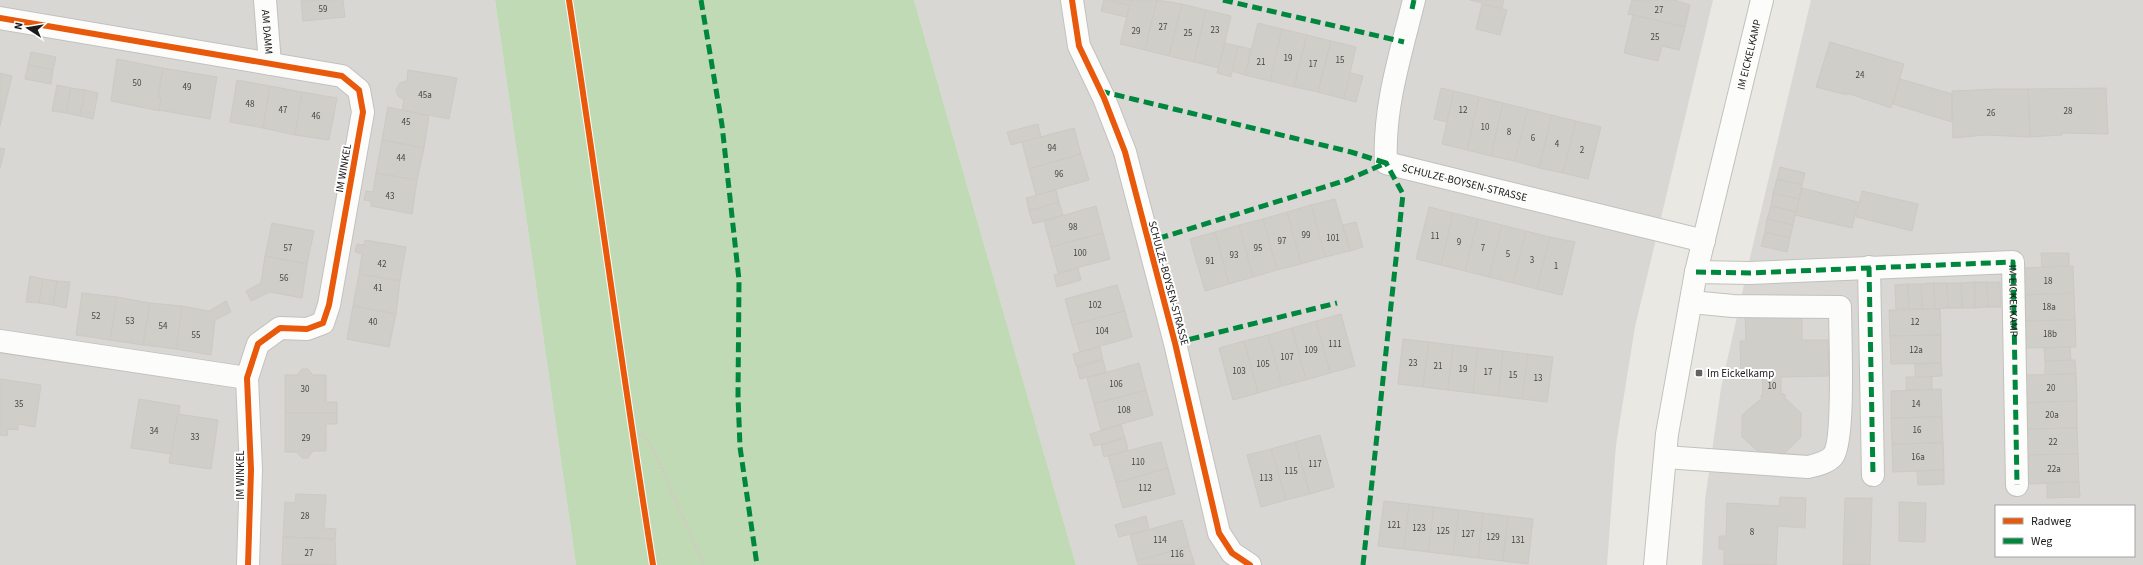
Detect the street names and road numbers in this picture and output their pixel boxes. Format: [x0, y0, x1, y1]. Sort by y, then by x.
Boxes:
street label: AM DAMM [258, 9, 276, 55]
street label: IM EICKELKAMP [1733, 18, 1765, 91]
street label: IM WINKEL [332, 142, 355, 194]
street label: SCHULZE-BOYSEN-STRASSE [1400, 160, 1529, 205]
street label: SCHULZE-BOYSEN-STRASSE [1145, 219, 1192, 347]
street label: IM EICKELKAMP [2005, 265, 2021, 337]
street label: IM WINKEL [233, 450, 248, 500]

